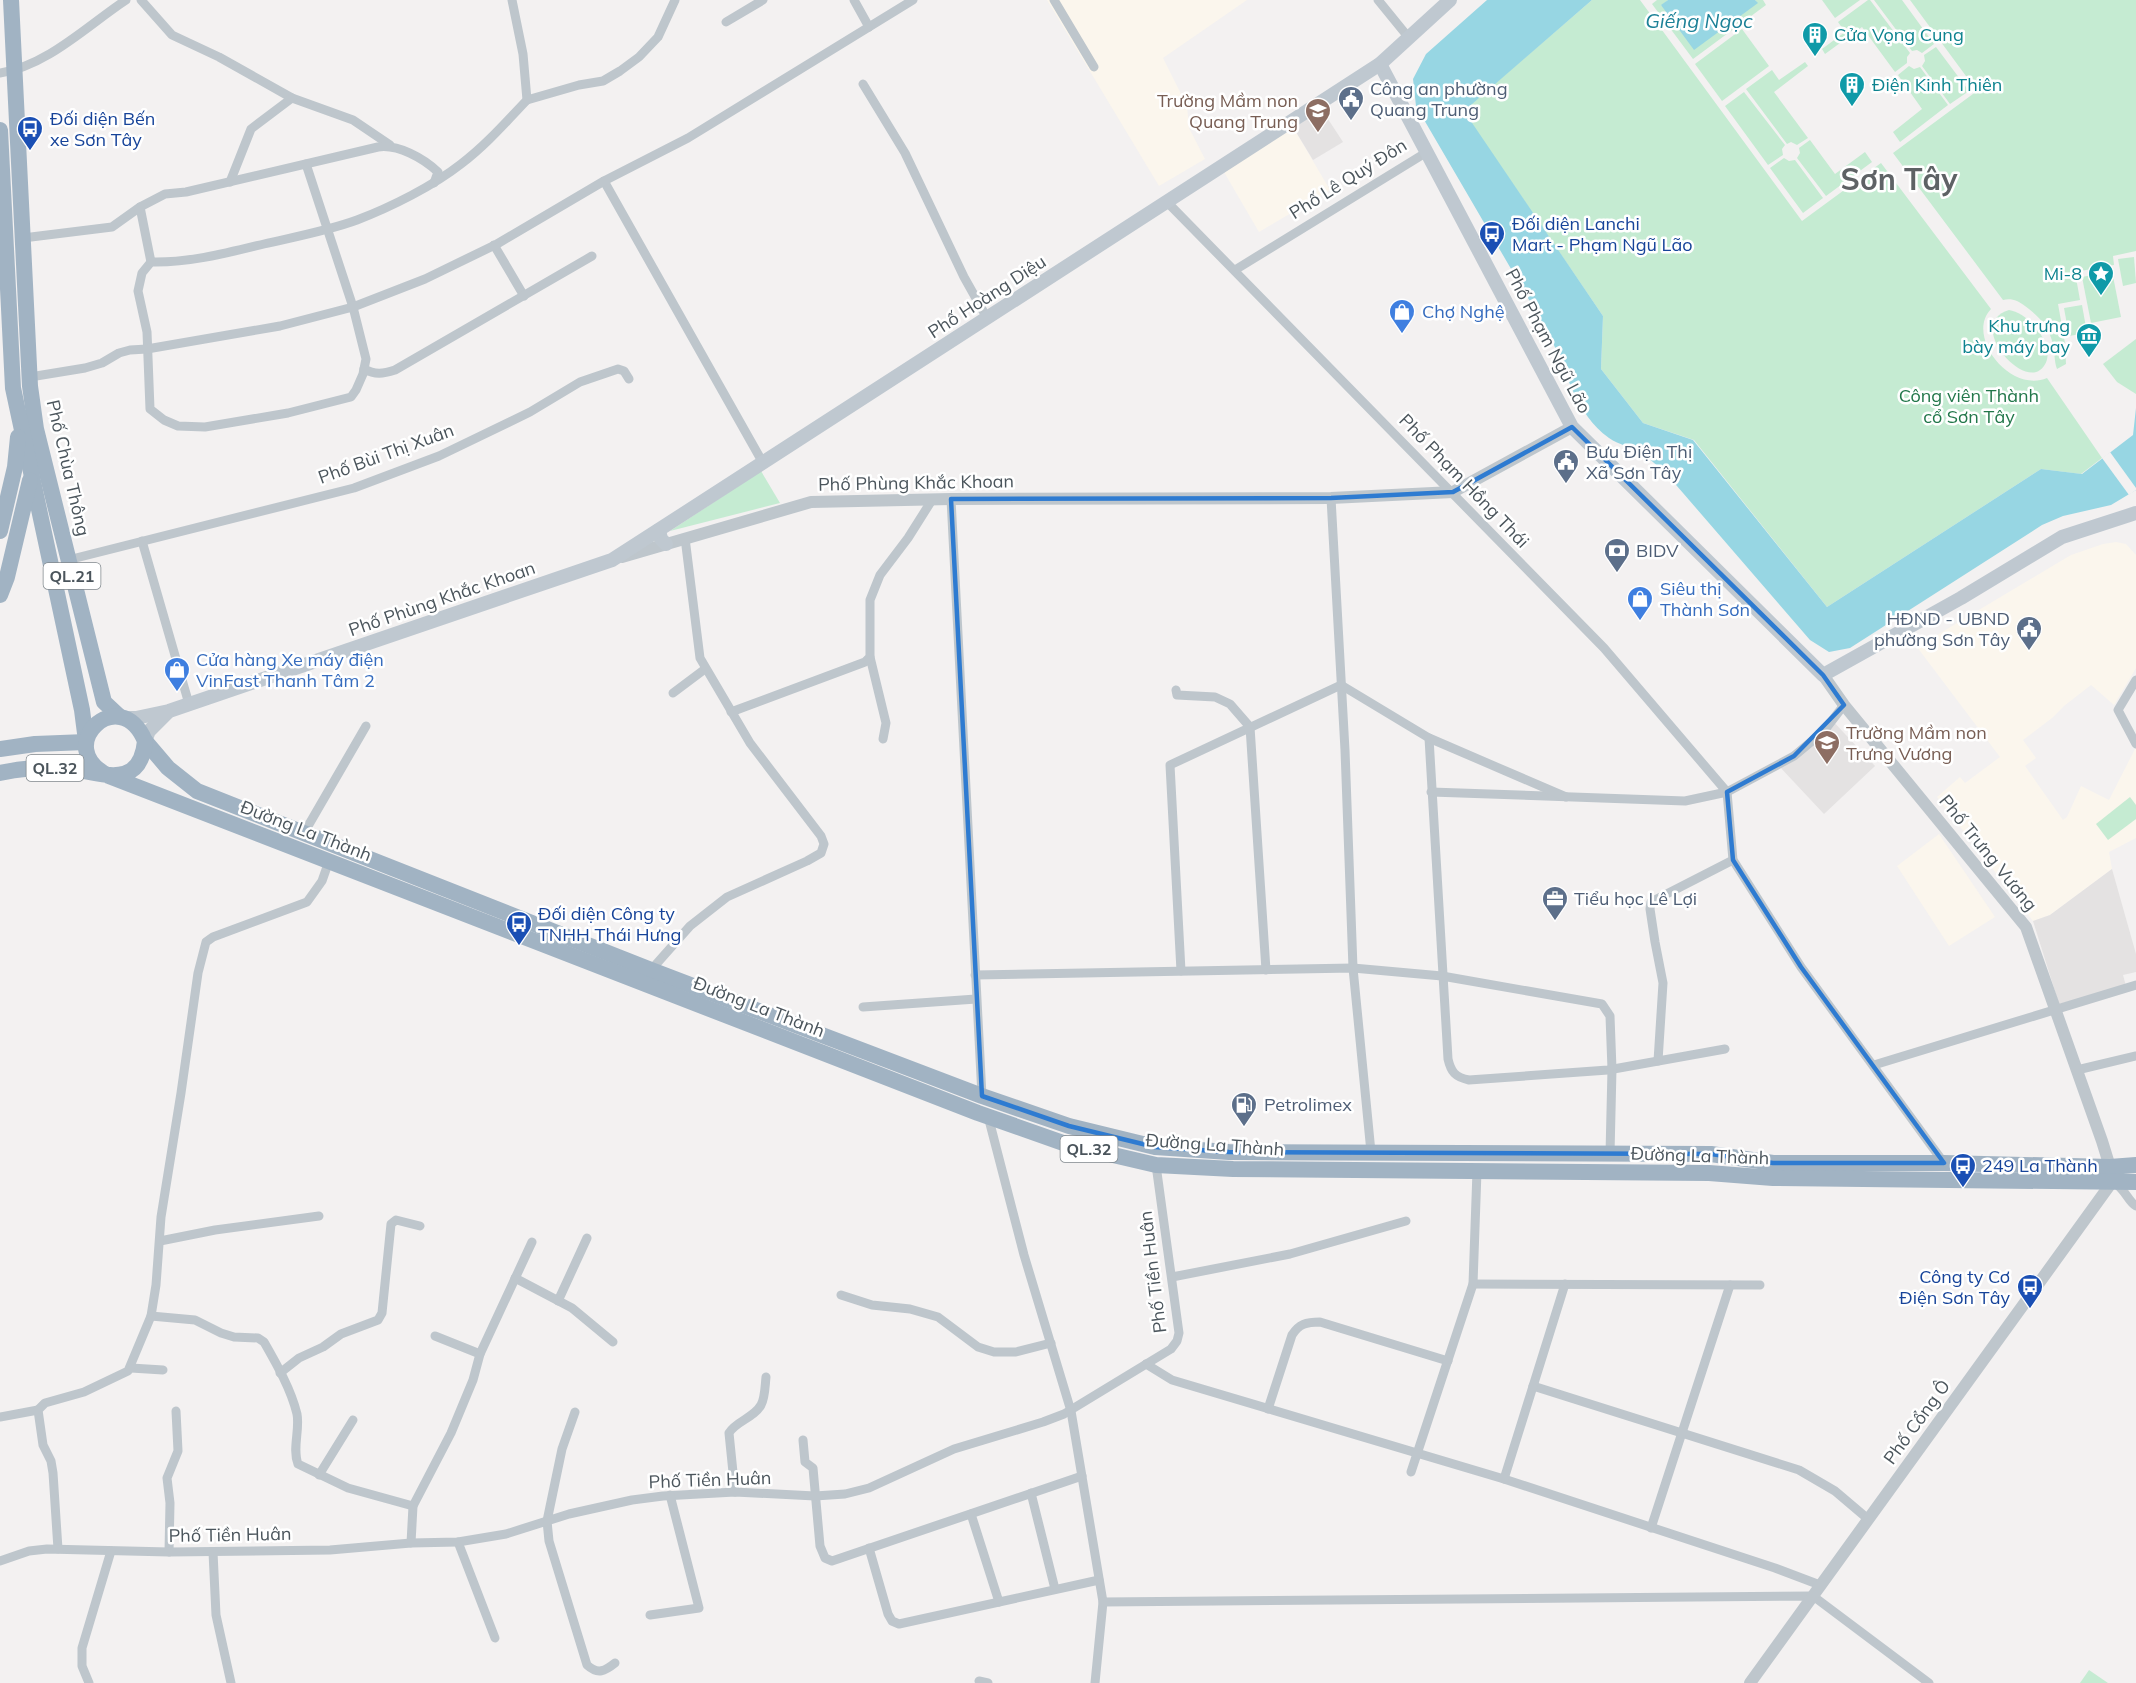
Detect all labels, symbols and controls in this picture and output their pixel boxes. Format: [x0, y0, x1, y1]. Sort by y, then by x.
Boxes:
water label: Giếng Ngọc [1645, 8, 1753, 33]
building icon: Cửa Vọng Cung [1800, 20, 1830, 58]
place label: Cửa Vọng Cung [1834, 23, 1964, 46]
building icon: Điện Kinh Thiên [1837, 70, 1867, 108]
place label: Điện Kinh Thiên [1872, 73, 2002, 96]
place label: Công an phường Quang Trung [1370, 77, 1508, 121]
public building icon: Công an phường Quang Trung [1336, 84, 1366, 122]
place label: Trường Mầm non Quang Trung [1157, 89, 1298, 133]
school or university icon: Trường Mầm non Quang Trung [1303, 96, 1333, 134]
place label: Đối diện Bến xe Sơn Tây [50, 107, 155, 151]
bus stop icon: Đối diện Bến xe Sơn Tây [15, 114, 45, 152]
street label: Phố Lê Quý Đôn [1285, 133, 1411, 224]
district label: Sơn Tây [1841, 160, 1958, 198]
place label: Đối diện Lanchi Mart - Phạm Ngũ Lão [1512, 212, 1693, 256]
bus stop icon: Đối diện Lanchi Mart - Phạm Ngũ Lão [1477, 219, 1507, 257]
street label: Phố Hoàng Diệu [923, 250, 1050, 343]
place icon: Mi-8 [2086, 259, 2116, 297]
place label: Mi-8 [2044, 262, 2082, 285]
street label: Phố Phạm Ngũ Lão [1500, 264, 1596, 417]
shop icon: Chợ Nghệ [1387, 297, 1417, 335]
place label: Chợ Nghệ [1422, 300, 1504, 323]
place label: Khu trưng bày máy bay [1962, 314, 2070, 358]
museum icon: Khu trưng bày máy bay [2074, 321, 2104, 359]
park label: Công viên Thành cổ Sơn Tây [1899, 384, 2039, 428]
street label: Phố Chùa Thông [42, 398, 95, 538]
street label: Phố Phạm Hồng Thái [1394, 409, 1534, 552]
street label: Phố Bùi Thị Xuân [315, 418, 457, 489]
place label: Bưu Điện Thị Xã Sơn Tây [1586, 440, 1692, 484]
public building icon: Bưu Điện Thị Xã Sơn Tây [1551, 447, 1581, 485]
street label: Phố Phùng Khắc Khoan [818, 469, 1014, 496]
bank icon: BIDV [1602, 536, 1632, 574]
place label: BIDV [1636, 539, 1679, 562]
street label: Phố Phùng Khắc Khoan [345, 556, 538, 641]
road number: QL.21 [44, 563, 100, 589]
place label: Siêu thị Thành Sơn [1660, 577, 1750, 621]
shop icon: Siêu thị Thành Sơn [1625, 584, 1655, 622]
place label: HĐND - UBND phường Sơn Tây [1874, 607, 2010, 651]
public building icon: HĐND - UBND phường Sơn Tây [2014, 614, 2044, 652]
place label: Cửa hàng Xe máy điện VinFast Thanh Tâm 2 [196, 648, 384, 692]
shop icon: Cửa hàng Xe máy điện VinFast Thanh Tâm 2 [162, 655, 192, 693]
place label: Trường Mầm non Trưng Vương [1846, 721, 1987, 765]
school or university icon: Trường Mầm non Trưng Vương [1812, 728, 1842, 766]
road number: QL.32 [26, 755, 84, 781]
street label: Phố Trưng Vương [1934, 790, 2042, 916]
street label: Đường La Thành [237, 795, 375, 866]
office icon: Tiểu học Lê Lợi [1540, 884, 1570, 922]
place label: Tiểu học Lê Lợi [1574, 887, 1697, 910]
place label: Đối diện Công ty TNHH Thái Hưng [538, 902, 681, 946]
bus stop icon: Đối diện Công ty TNHH Thái Hưng [504, 909, 534, 947]
street label: Đường La Thành [690, 971, 828, 1042]
fuel station icon: Petrolimex [1229, 1090, 1259, 1128]
place label: Petrolimex [1264, 1093, 1352, 1116]
street label: Đường La Thành [1145, 1128, 1285, 1161]
road number: QL.32 [1060, 1136, 1118, 1162]
street label: Đường La Thành [1630, 1142, 1770, 1169]
bus stop icon: 249 La Thành [1948, 1151, 1978, 1189]
place label: 249 La Thành [1982, 1154, 2098, 1177]
street label: Phố Tiền Huân [1134, 1210, 1171, 1334]
place label: Công ty Cơ Điện Sơn Tây [1899, 1265, 2010, 1309]
bus stop icon: Công ty Cơ Điện Sơn Tây [2015, 1272, 2045, 1310]
street label: Phố Cổng Ô [1878, 1375, 1955, 1469]
street label: Phố Tiền Huân [648, 1466, 772, 1493]
street label: Phố Tiền Huân [168, 1522, 292, 1547]

